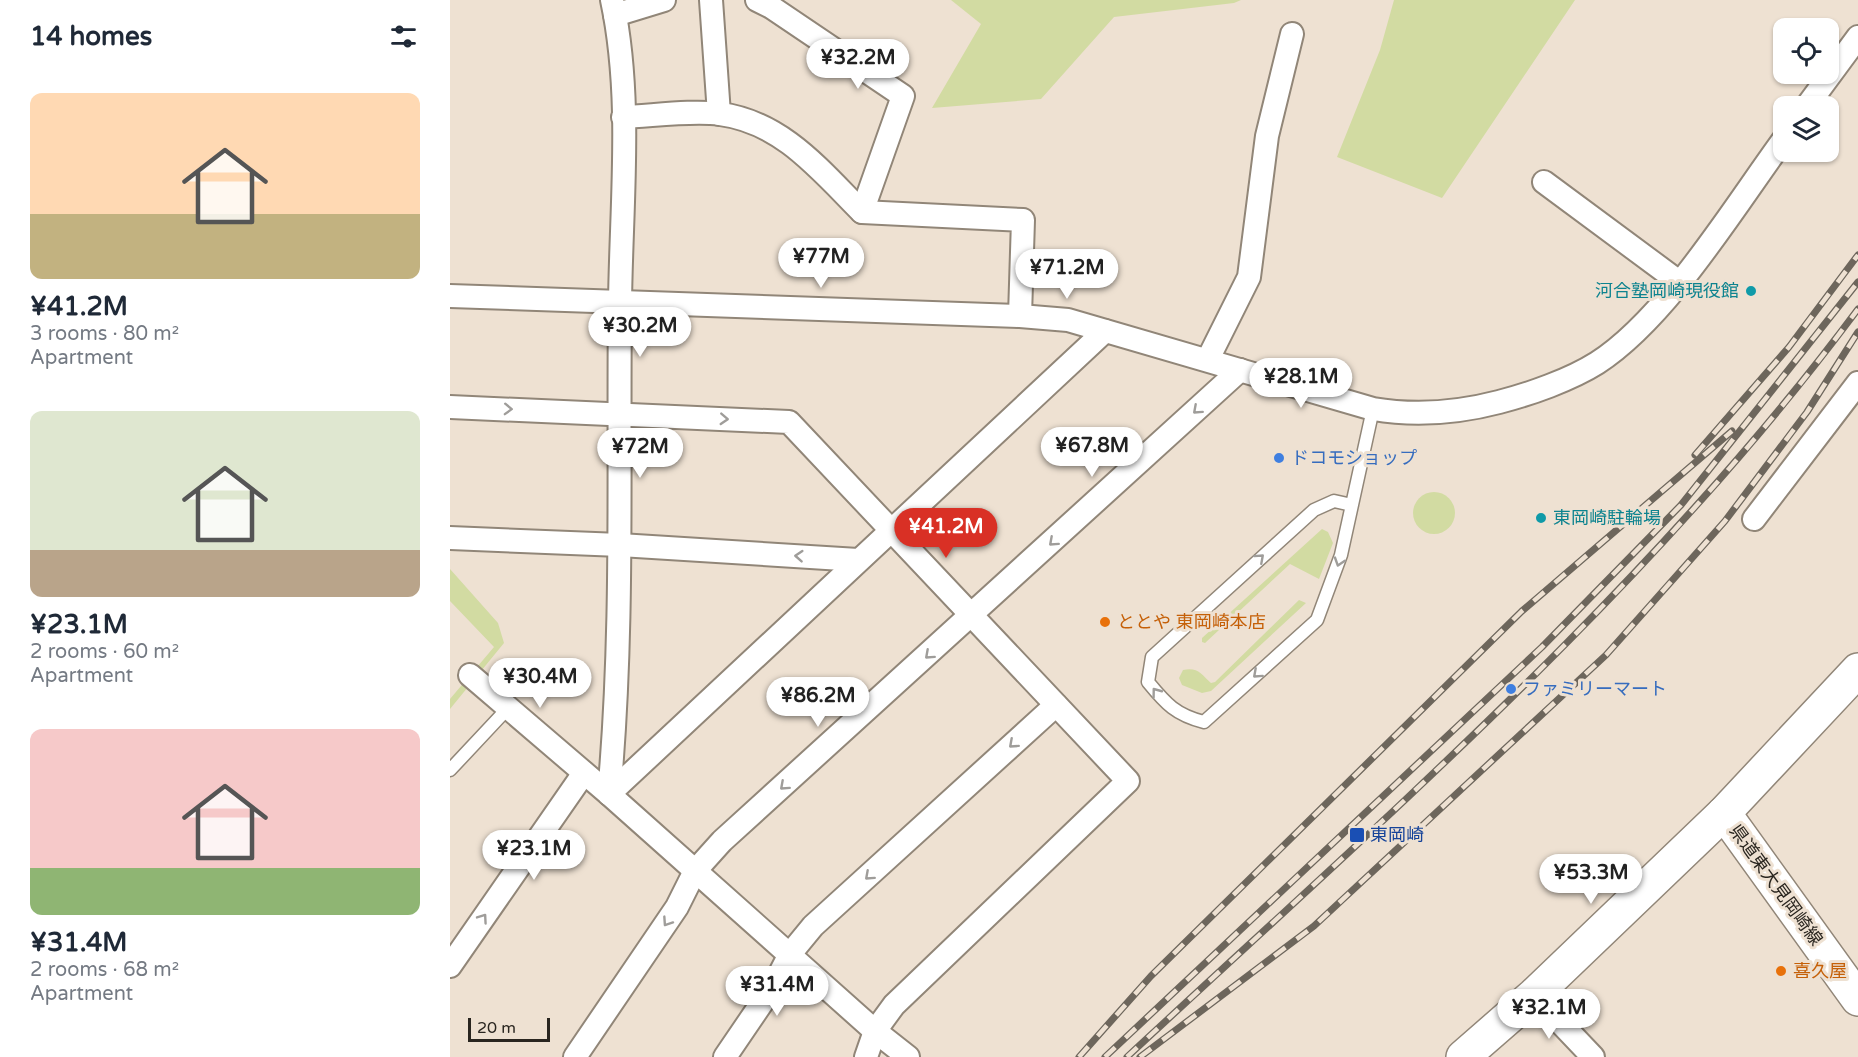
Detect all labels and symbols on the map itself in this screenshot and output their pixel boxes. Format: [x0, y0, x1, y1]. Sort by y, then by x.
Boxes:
pin: ¥32.2M [809, 39, 907, 90]
pin: ¥77M [785, 238, 857, 289]
pin: ¥71.2M [1018, 249, 1116, 300]
place label: 河合塾岡崎現役館 [1595, 280, 1739, 302]
marker: 河合塾岡崎現役館 [1744, 284, 1758, 298]
pin: ¥30.2M [591, 307, 689, 358]
pin: ¥28.1M [1252, 358, 1350, 409]
one-way arrow [504, 403, 513, 416]
one-way arrow [1193, 403, 1204, 414]
one-way arrow [720, 412, 729, 425]
pin: ¥67.8M [1043, 427, 1141, 478]
pin: ¥72M [604, 428, 676, 479]
place label: ドコモショップ [1291, 447, 1417, 469]
marker: ドコモショップ [1272, 451, 1286, 465]
place label: 東岡崎駐輪場 [1553, 507, 1661, 529]
pin: ¥41.2M [897, 508, 995, 559]
marker: 東岡崎駐輪場 [1534, 511, 1548, 525]
one-way arrow [1049, 534, 1060, 545]
one-way arrow [795, 550, 804, 563]
one-way arrow [1254, 554, 1264, 565]
one-way arrow [1333, 556, 1346, 567]
place label: ととや 東岡崎本店 [1117, 611, 1266, 633]
marker: ととや 東岡崎本店 [1098, 615, 1112, 629]
one-way arrow [925, 648, 935, 659]
pin: ¥30.4M [491, 658, 589, 709]
one-way arrow [1253, 667, 1264, 678]
pin: ¥86.2M [769, 677, 867, 728]
place label: ファミリーマート [1523, 678, 1667, 700]
marker: ファミリーマート [1504, 682, 1518, 696]
one-way arrow [1153, 688, 1164, 699]
one-way arrow [1009, 737, 1019, 748]
one-way arrow [780, 779, 791, 790]
street label: 県道東大見岡崎線 [1725, 820, 1827, 950]
place label: 東岡崎 [1370, 824, 1424, 846]
marker: 東岡崎 [1348, 826, 1366, 844]
pin: ¥23.1M [485, 830, 583, 881]
pin: ¥53.3M [1542, 854, 1640, 905]
one-way arrow [865, 869, 875, 880]
one-way arrow [476, 914, 487, 925]
one-way arrow [663, 915, 674, 926]
place label: 喜久屋 [1793, 960, 1847, 982]
marker: 喜久屋 [1774, 964, 1788, 978]
pin: ¥31.4M [728, 966, 826, 1017]
pin: ¥32.1M [1500, 989, 1598, 1040]
scale bar [468, 1015, 550, 1042]

